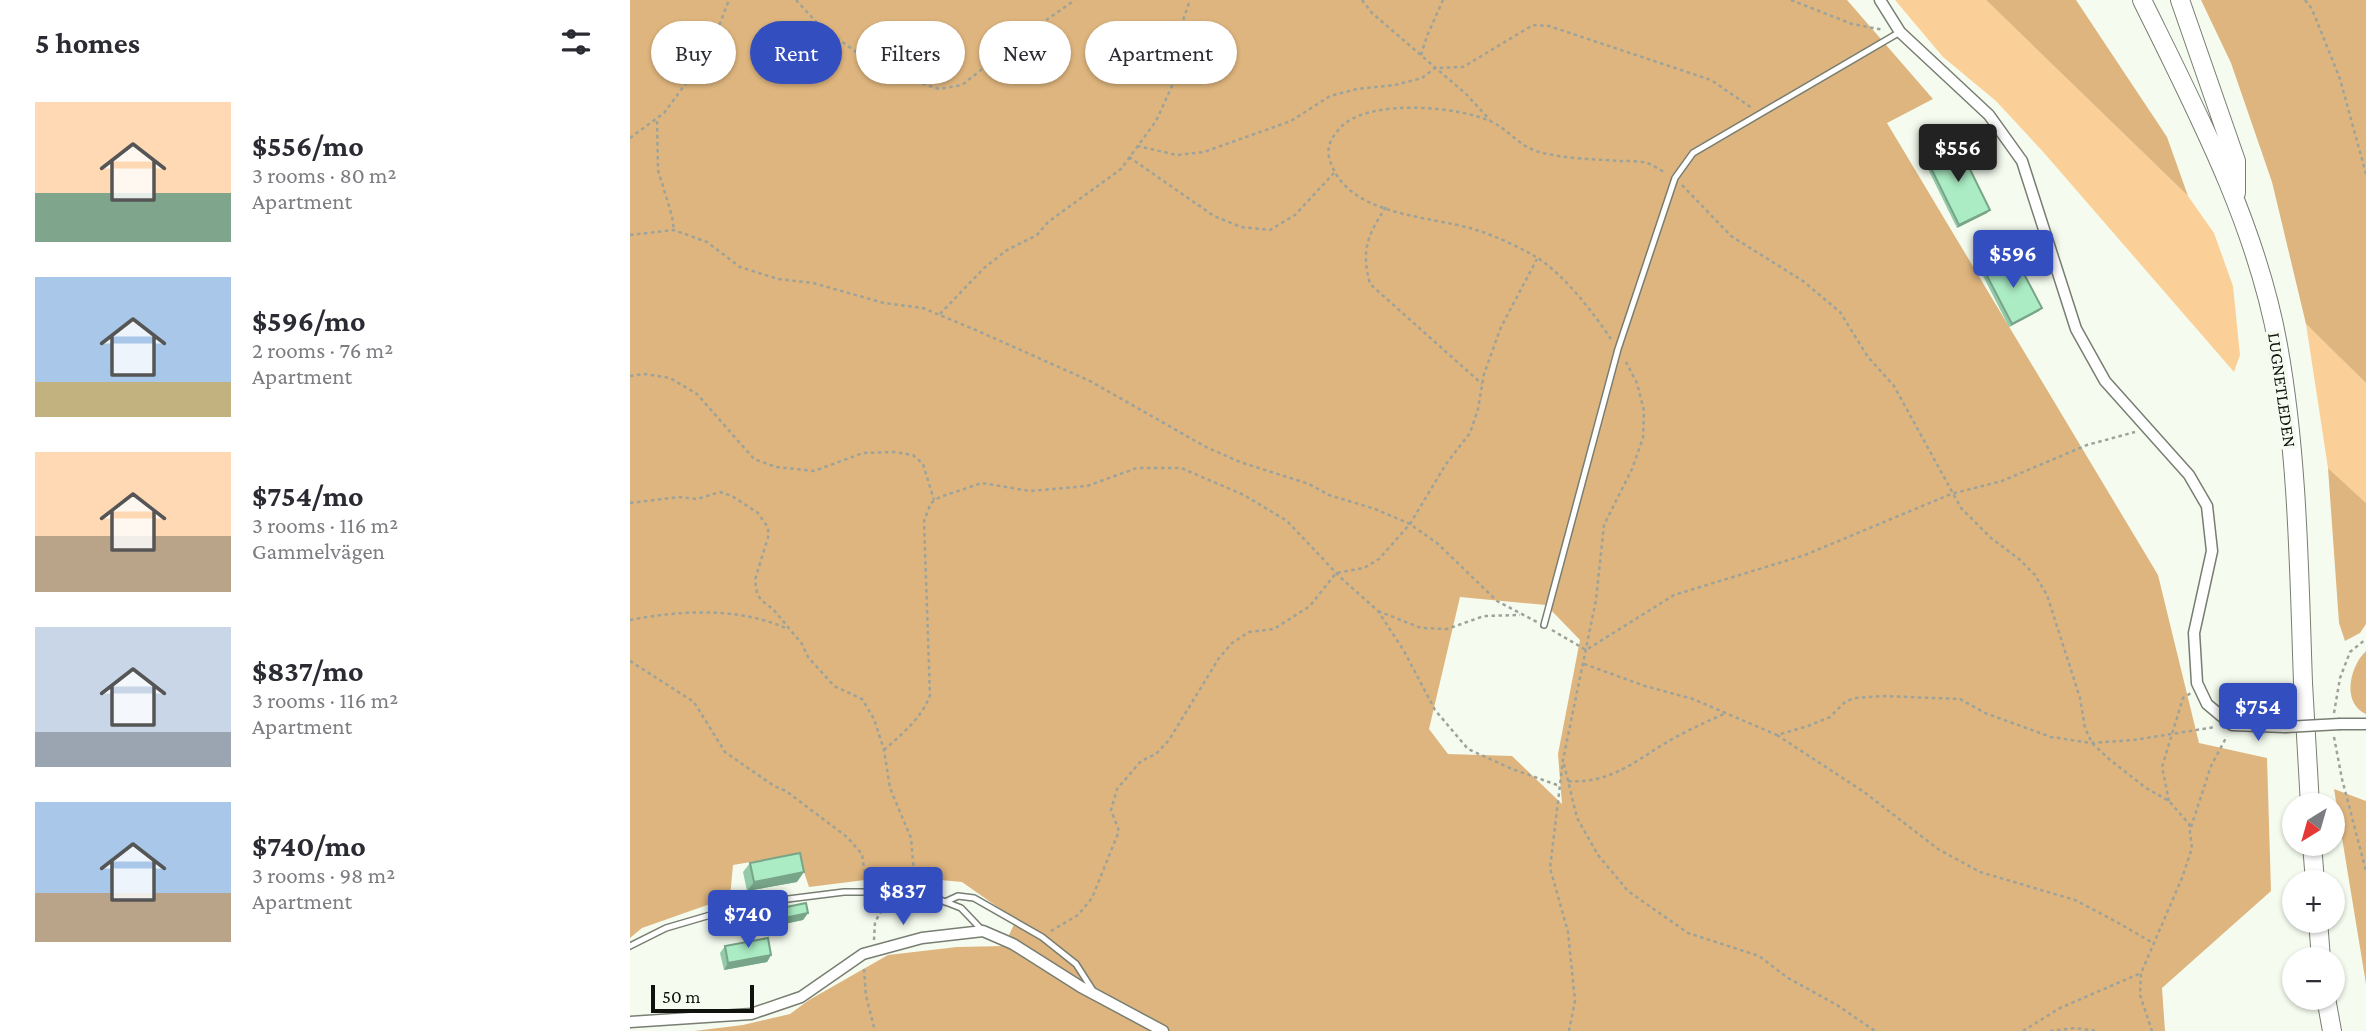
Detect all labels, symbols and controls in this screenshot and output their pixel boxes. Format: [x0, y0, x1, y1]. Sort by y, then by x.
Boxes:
chip: Buy [651, 21, 736, 84]
chip: Rent [750, 21, 842, 84]
chip: Filters [856, 21, 965, 84]
chip: New [979, 21, 1071, 84]
chip: Apartment [1085, 21, 1237, 84]
icon: filters [557, 23, 595, 61]
text: 5 homes [35, 26, 140, 59]
pin: $556 [1917, 124, 1999, 184]
text: $556/mo [252, 129, 364, 162]
icon: home [91, 130, 175, 214]
text: $556 [1935, 134, 1981, 160]
text: 3 rooms · 80 m² [252, 162, 397, 188]
text: Apartment [252, 188, 352, 214]
pin: $596 [1972, 230, 2054, 290]
text: $596 [1989, 240, 2037, 266]
text: $596/mo [252, 304, 366, 337]
icon: home [91, 305, 175, 389]
street label: LUGNETLEDEN [2264, 331, 2300, 449]
text: 2 rooms · 76 m² [252, 337, 393, 363]
text: Apartment [252, 363, 352, 389]
text: $754/mo [252, 479, 364, 512]
icon: home [91, 480, 175, 564]
text: 3 rooms · 116 m² [252, 512, 398, 538]
text: Gammelvägen [252, 538, 385, 564]
text: $837/mo [252, 654, 364, 687]
icon: home [91, 655, 175, 739]
pin: $754 [2217, 684, 2299, 743]
text: 3 rooms · 116 m² [252, 687, 398, 713]
text: $754 [2235, 693, 2281, 719]
text: Apartment [252, 713, 352, 739]
north arrow [2282, 793, 2345, 856]
map controls [2282, 793, 2345, 1010]
text: $740/mo [252, 829, 366, 862]
icon: home [91, 830, 175, 914]
text: 3 rooms · 98 m² [252, 862, 395, 888]
pin: $837 [862, 867, 944, 927]
button: + [2282, 870, 2345, 933]
text: $837 [880, 877, 926, 903]
text: Apartment [252, 888, 352, 914]
pin: $740 [707, 890, 789, 950]
text: $740 [724, 900, 772, 926]
button: − [2282, 947, 2345, 1010]
scale bar [651, 982, 754, 1014]
text: 50 m [662, 986, 701, 1007]

